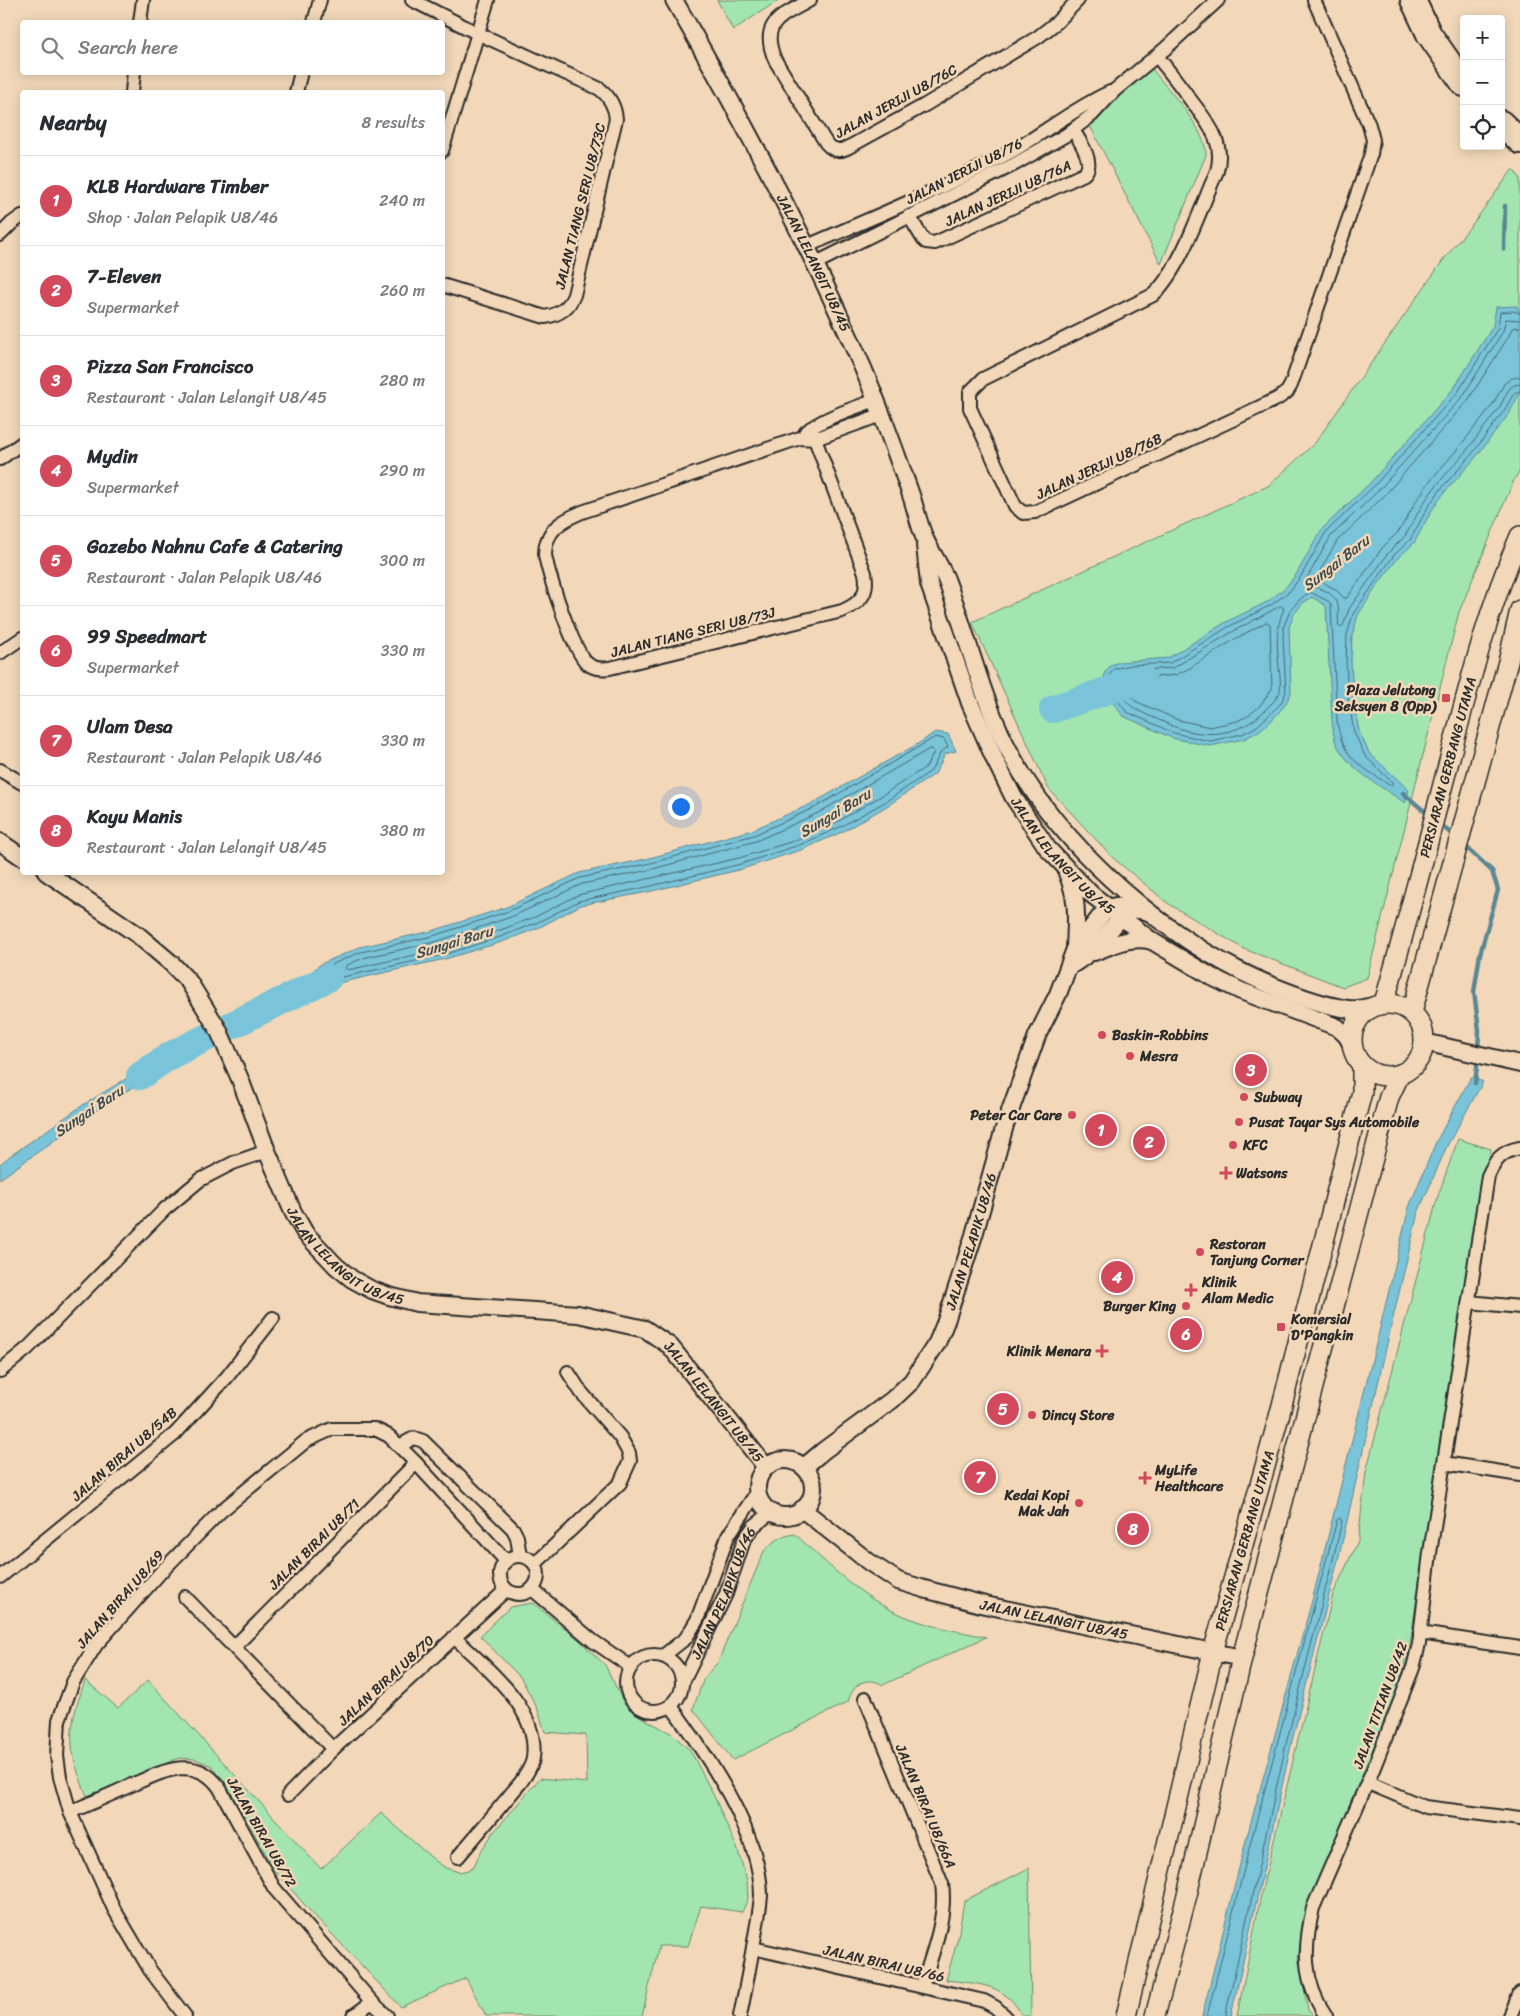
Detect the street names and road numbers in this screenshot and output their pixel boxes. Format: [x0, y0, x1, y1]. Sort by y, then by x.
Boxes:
street label: JALAN JERIJI U8/76C [830, 57, 962, 146]
street label: JALAN TIANG SERI U8/73C [548, 120, 613, 293]
street label: JALAN JERIJI U8/76 [901, 131, 1027, 212]
street label: JALAN JERIJI U8/76A [940, 153, 1076, 234]
street label: JALAN LELANGIT U8/45 [769, 189, 858, 336]
street label: JALAN JERIJI U8/76B [1031, 426, 1167, 507]
street label: JALAN TIANG SERI U8/73J [608, 600, 778, 665]
street label: PERSIARAN GERBANG UTAMA [1412, 674, 1484, 861]
street label: JALAN LELANGIT U8/45 [1003, 791, 1121, 922]
street label: JALAN PELAPIK U8/46 [938, 1170, 1004, 1314]
street label: JALAN LELANGIT U8/45 [279, 1203, 407, 1312]
street label: JALAN LELANGIT U8/45 [658, 1333, 770, 1469]
street label: JALAN BIRAI U8/54B [65, 1401, 183, 1508]
street label: PERSIARAN GERBANG UTAMA [1208, 1448, 1282, 1634]
street label: JALAN BIRAI U8/71 [262, 1492, 366, 1597]
street label: JALAN PELAPIK U8/46 [684, 1521, 763, 1664]
street label: JALAN BIRAI U8/69 [69, 1544, 171, 1655]
street label: JALAN LELANGIT U8/45 [976, 1592, 1131, 1647]
street label: JALAN BIRAI U8/70 [331, 1629, 441, 1733]
street label: JALAN TITIAN U8/42 [1346, 1638, 1415, 1773]
street label: JALAN BIRAI U8/66A [888, 1739, 963, 1872]
street label: JALAN BIRAI U8/72 [219, 1771, 303, 1892]
street label: JALAN BIRAI U8/66 [820, 1937, 947, 1990]

